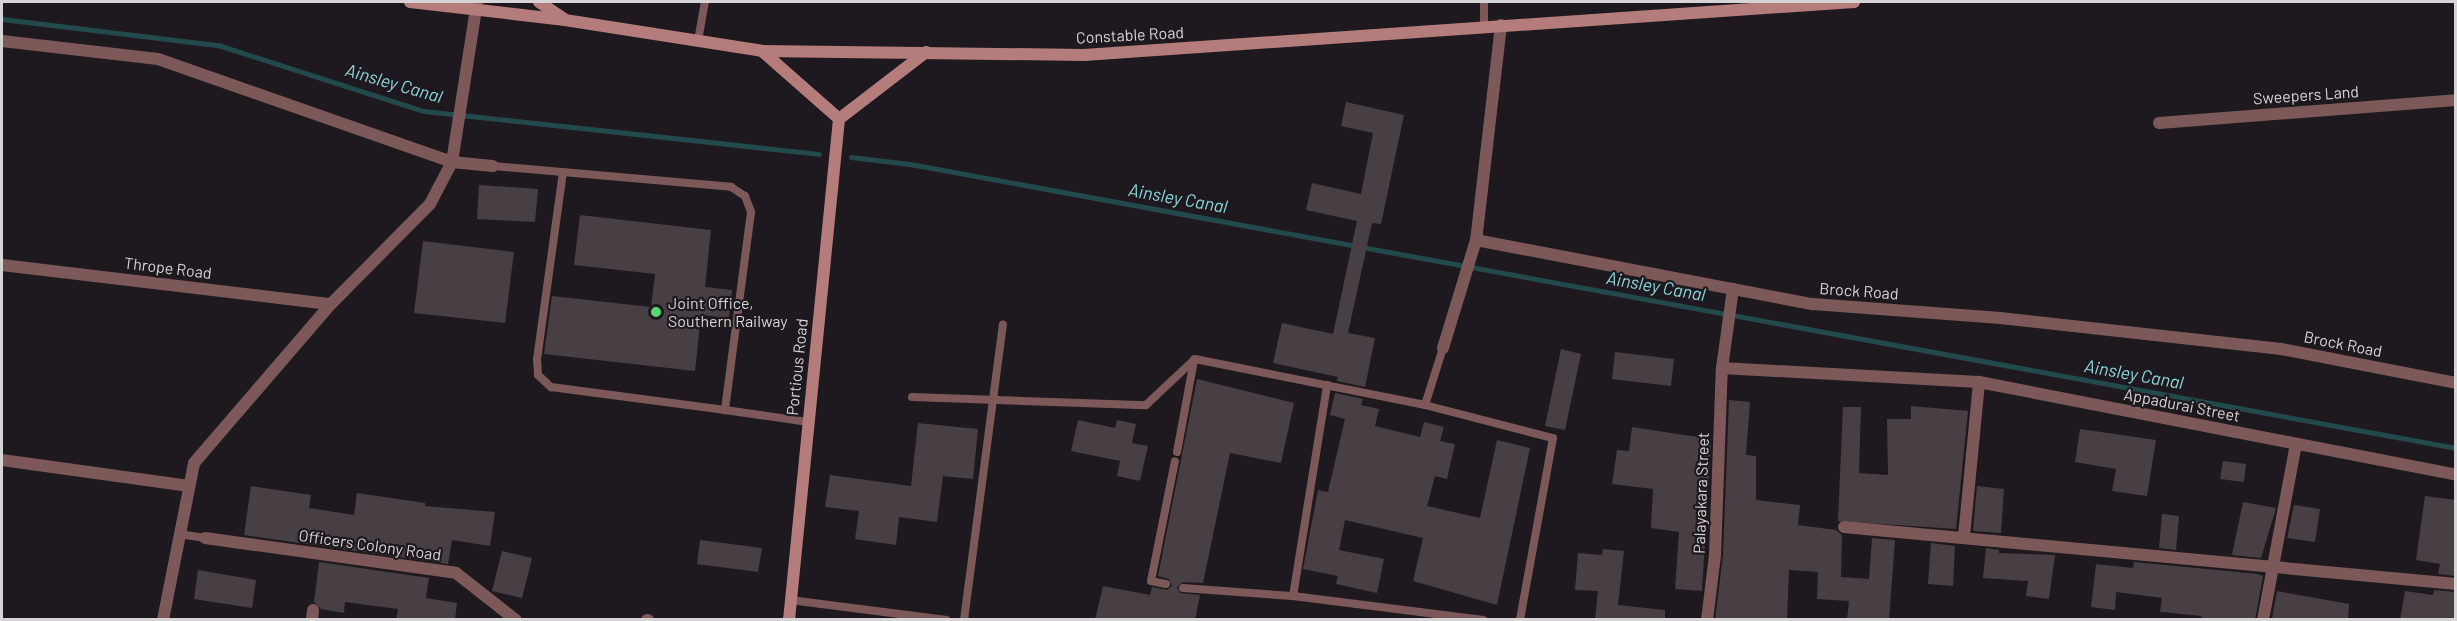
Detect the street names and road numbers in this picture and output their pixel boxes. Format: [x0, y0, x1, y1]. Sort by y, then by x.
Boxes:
street label: Constable Road [1075, 23, 1185, 47]
street label: Sweepers Land [2252, 82, 2360, 108]
street label: Thrope Road [123, 253, 213, 283]
street label: Brock Road [1819, 279, 1899, 303]
street label: Portious Road [782, 318, 812, 416]
street label: Brock Road [2302, 327, 2384, 361]
street label: Appadurai Street [2122, 384, 2242, 426]
street label: Palayakara Street [1689, 432, 1713, 554]
street label: Officers Colony Road [298, 525, 442, 565]

